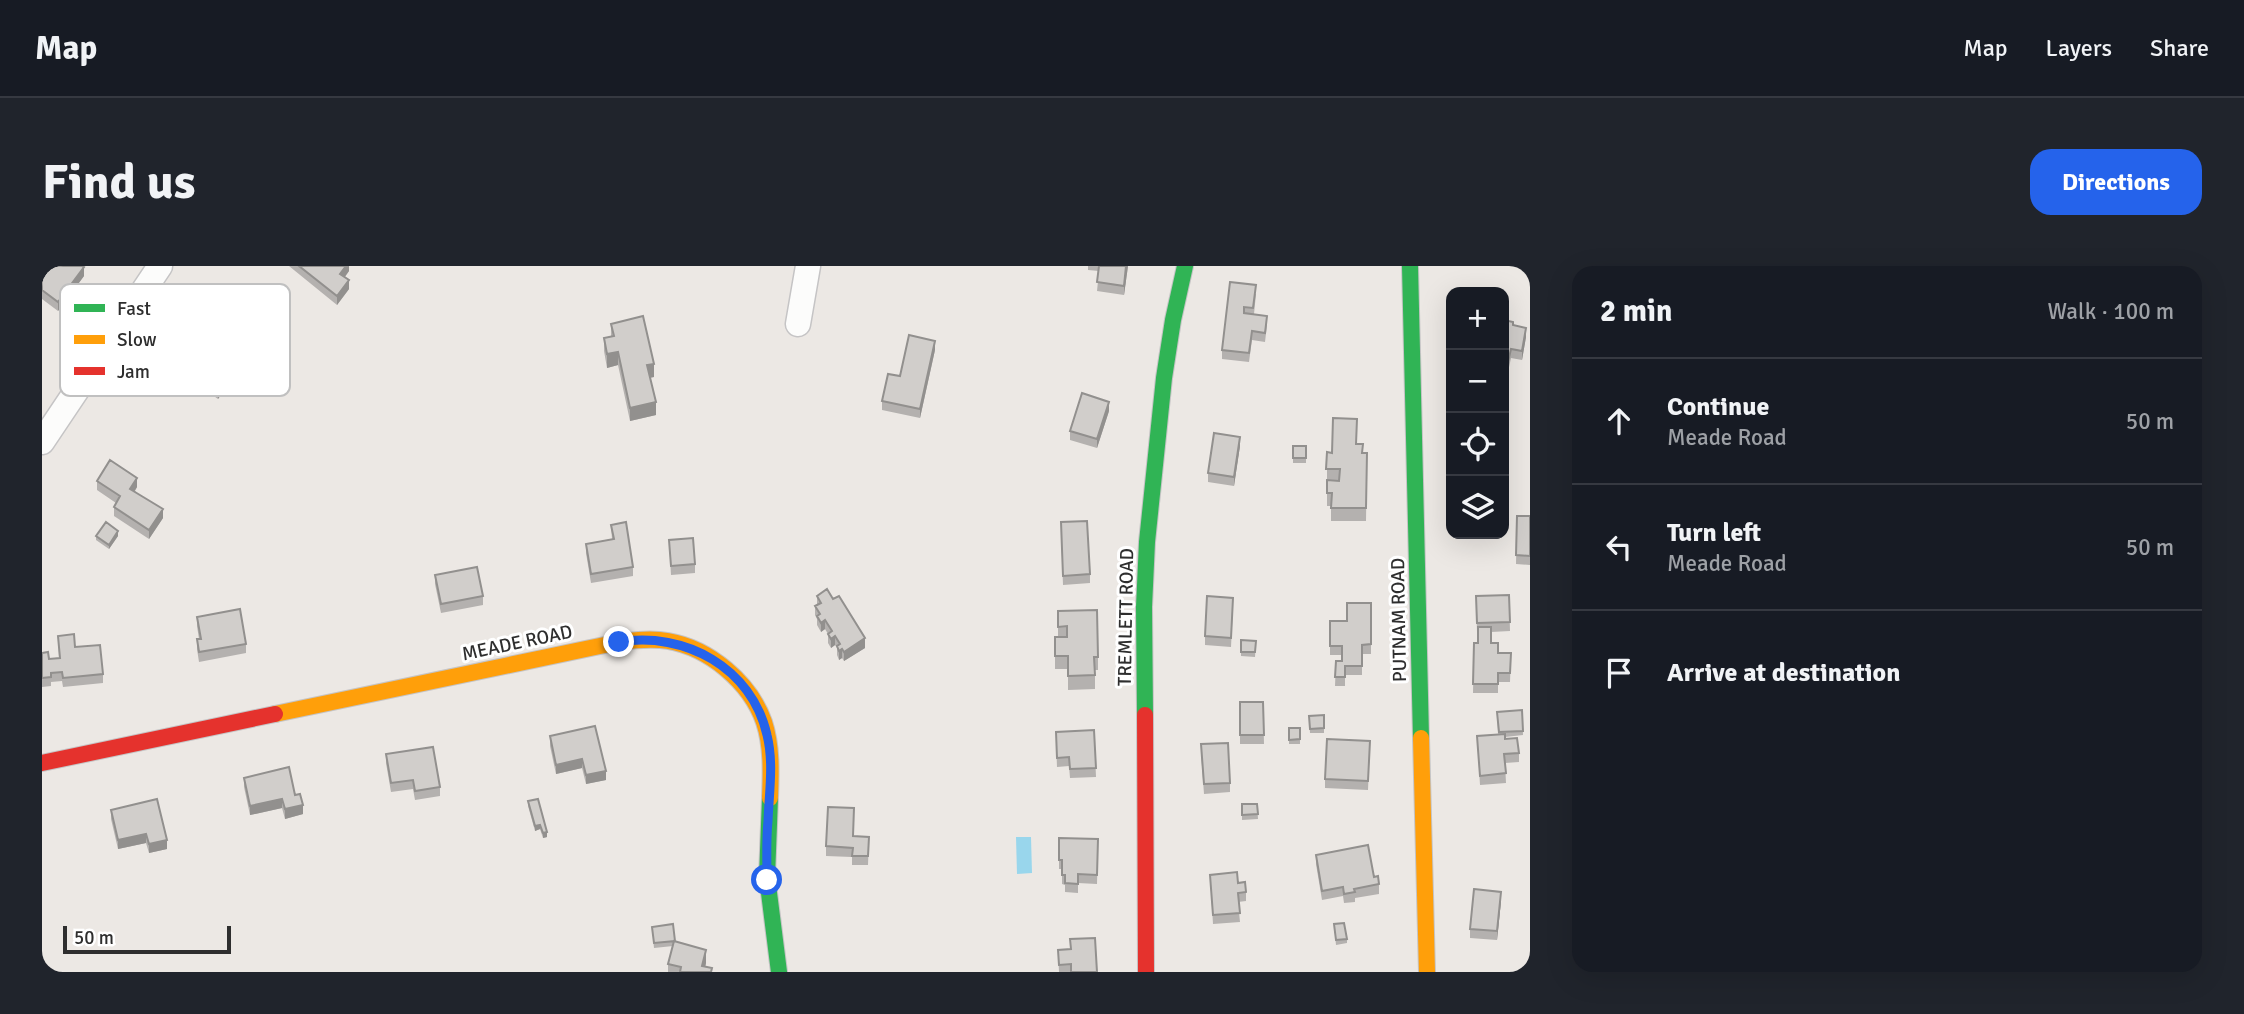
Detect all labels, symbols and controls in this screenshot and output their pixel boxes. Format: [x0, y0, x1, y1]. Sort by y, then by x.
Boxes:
text: Map [35, 28, 97, 69]
text: Map [1963, 33, 2008, 63]
text: Layers [2046, 33, 2112, 63]
text: Share [2150, 33, 2209, 63]
button: Directions [2030, 149, 2202, 215]
text: Find us [42, 152, 195, 212]
legend [60, 284, 290, 396]
map controls [1446, 287, 1509, 539]
button: + [1446, 287, 1509, 350]
text: 2 min [1600, 293, 1672, 330]
text: Fast [117, 297, 151, 321]
text: Walk · 100 m [2048, 297, 2174, 326]
text: Slow [117, 328, 157, 352]
button: − [1446, 350, 1509, 413]
text: Jam [117, 360, 150, 384]
text: Continue [1667, 391, 1769, 423]
icon: ahead [1600, 402, 1638, 440]
text: 50 m [2126, 407, 2174, 436]
button: locate [1446, 413, 1509, 476]
text: Meade Road [1667, 423, 1787, 452]
button: layers [1446, 476, 1509, 539]
text: Turn left [1667, 517, 1761, 549]
icon: left [1600, 528, 1638, 566]
text: 50 m [2126, 533, 2174, 562]
street label: TREMLETT ROAD [1113, 548, 1139, 686]
text: Meade Road [1667, 549, 1787, 578]
street label: PUTNAM ROAD [1386, 558, 1412, 682]
street label: MEADE ROAD [460, 620, 575, 666]
route end [603, 626, 634, 657]
icon: arrive [1600, 654, 1638, 692]
text: Arrive at destination [1667, 657, 1900, 689]
route start [751, 864, 782, 895]
scale bar [63, 923, 231, 955]
text: 50 m [74, 926, 114, 950]

